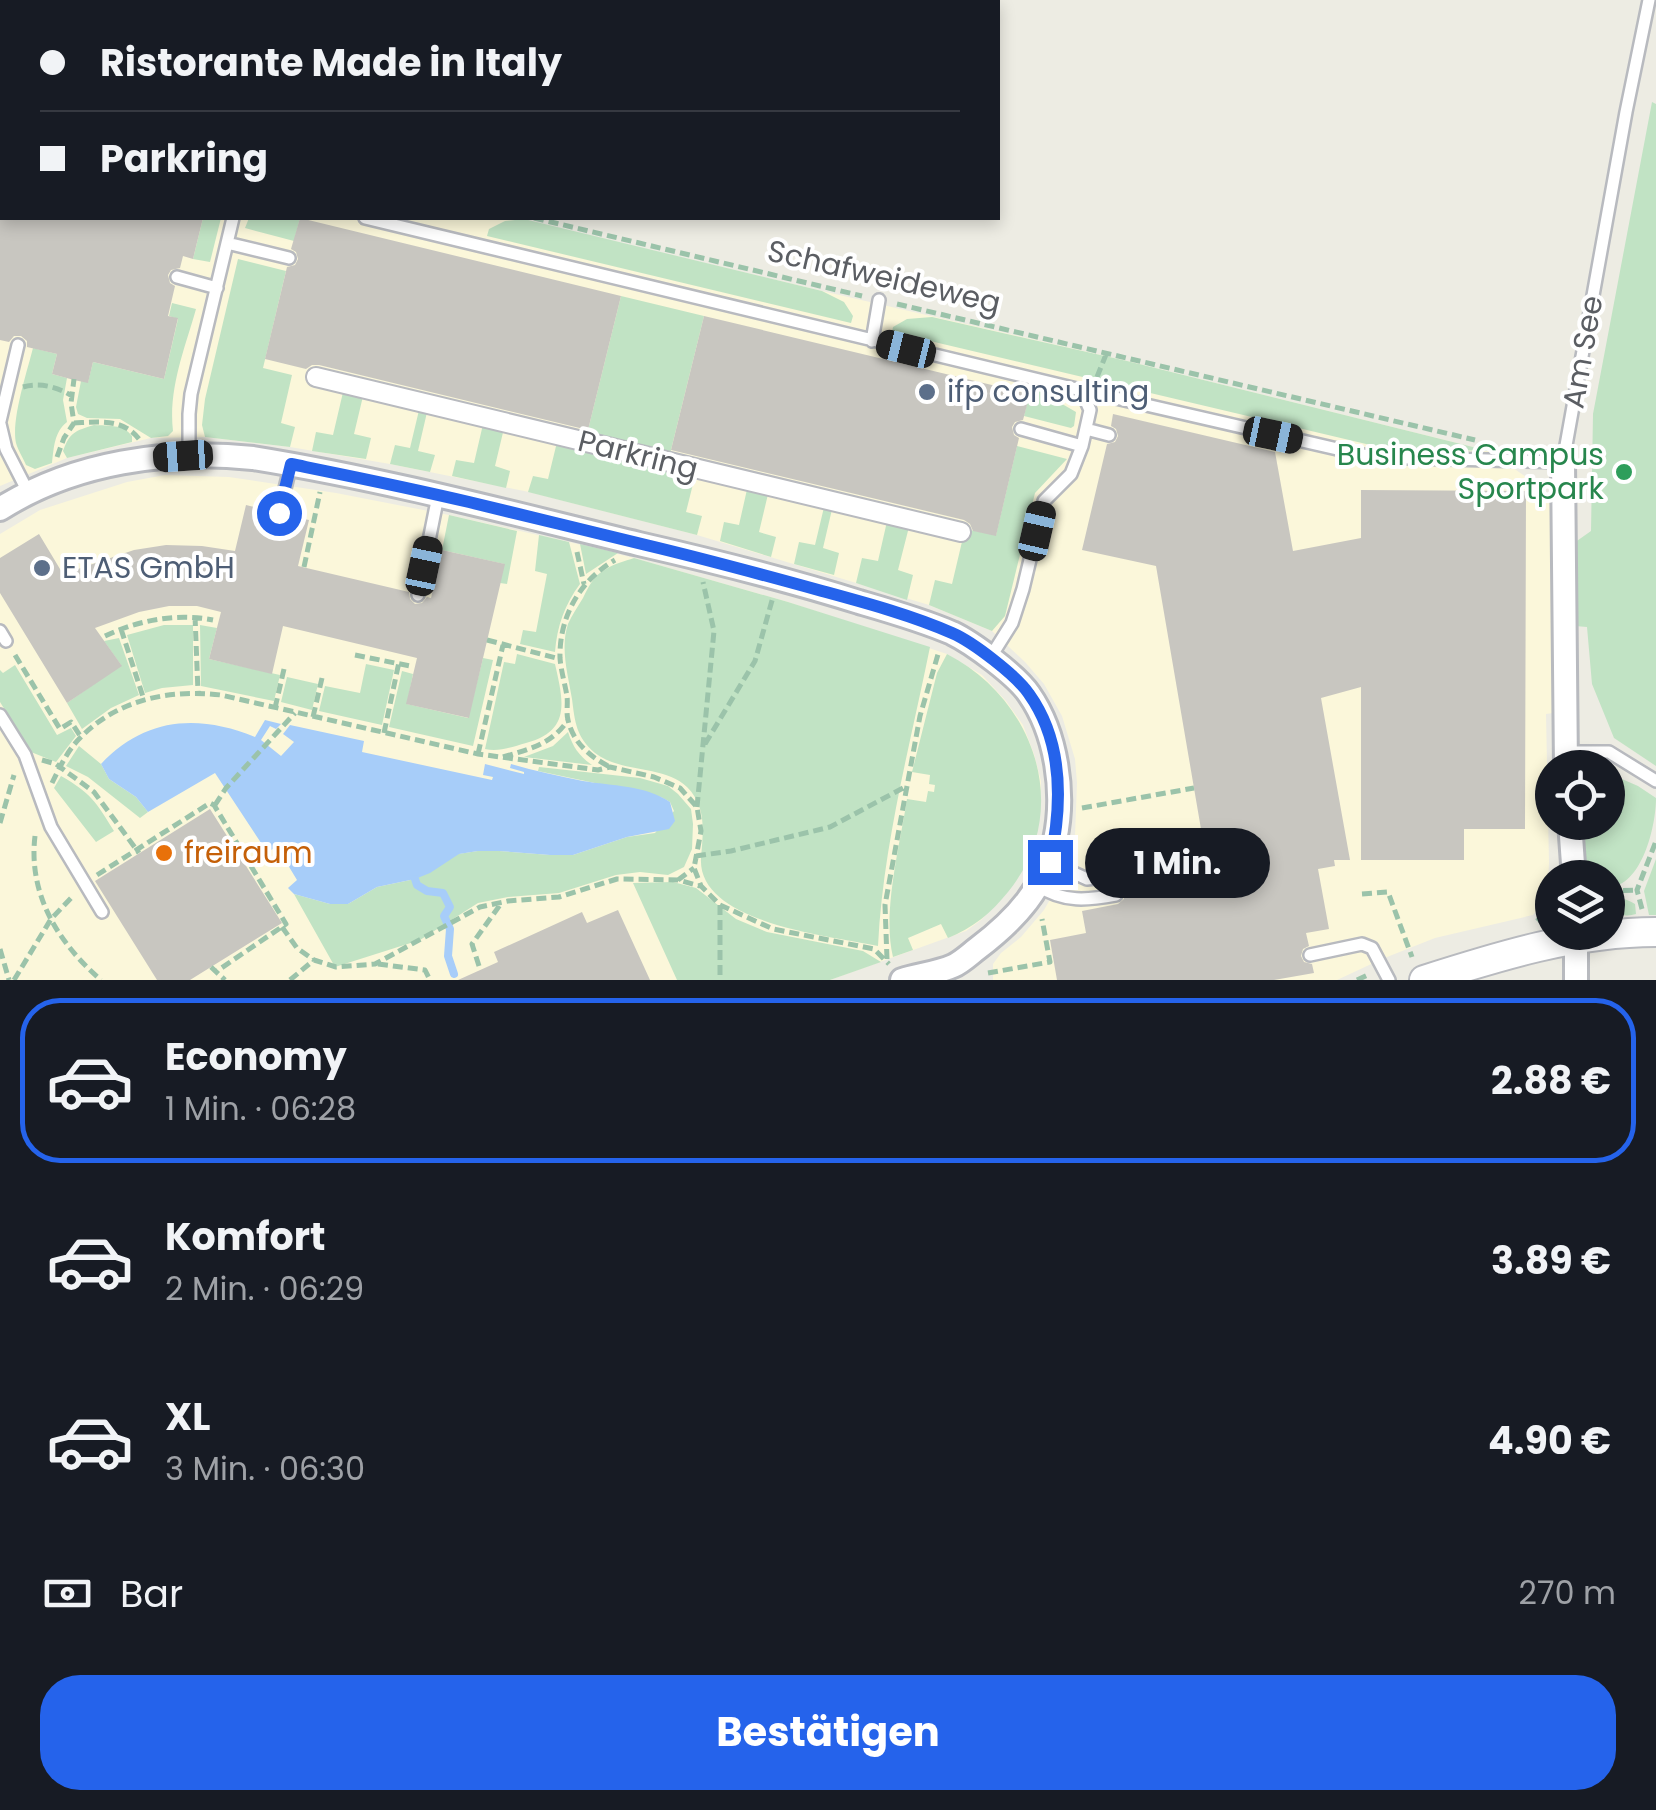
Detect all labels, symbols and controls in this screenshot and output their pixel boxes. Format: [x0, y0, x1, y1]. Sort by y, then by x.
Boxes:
text: Ristorante Made in Italy [100, 36, 562, 89]
text: Parkring [100, 132, 268, 185]
street label: Schafweideweg [763, 229, 1005, 324]
street label: Am See [1551, 292, 1614, 412]
car [873, 327, 939, 371]
place label: ifp consulting [947, 370, 1149, 413]
marker: ifp consulting [916, 381, 938, 403]
car [1241, 414, 1305, 456]
street label: Parkring [574, 419, 703, 490]
place label: Business Campus Sportpark [1337, 433, 1605, 510]
car [152, 439, 214, 473]
marker: Business Campus Sportpark [1613, 461, 1635, 483]
route start [257, 491, 302, 536]
car [1016, 498, 1058, 564]
car [403, 534, 445, 598]
place label: ETAS GmbH [62, 546, 235, 589]
marker: ETAS GmbH [31, 557, 53, 579]
map controls [1535, 750, 1625, 950]
button: locate [1535, 750, 1625, 840]
callout: 1 Min. [1085, 827, 1270, 897]
place label: freiraum [184, 831, 313, 874]
route end [1028, 840, 1073, 885]
text: 1 Min. [1133, 840, 1222, 885]
marker: freiraum [153, 842, 175, 864]
button: layers [1535, 860, 1625, 950]
text: Economy [165, 1030, 347, 1083]
icon: car [45, 1036, 135, 1126]
text: 2.88 € [1491, 1054, 1611, 1107]
text: 1 Min. · 06:28 [165, 1086, 356, 1131]
text: Komfort [165, 1210, 326, 1263]
icon: car [45, 1216, 135, 1306]
text: 3.89 € [1491, 1234, 1611, 1287]
text: 2 Min. · 06:29 [165, 1266, 364, 1311]
text: XL [165, 1390, 210, 1443]
icon: car [45, 1396, 135, 1486]
text: 4.90 € [1488, 1414, 1611, 1467]
text: 3 Min. · 06:30 [165, 1446, 365, 1491]
icon: cash [40, 1566, 95, 1621]
text: Bar [120, 1567, 183, 1620]
text: 270 m [1519, 1570, 1616, 1615]
button: Bestätigen [40, 1675, 1616, 1790]

